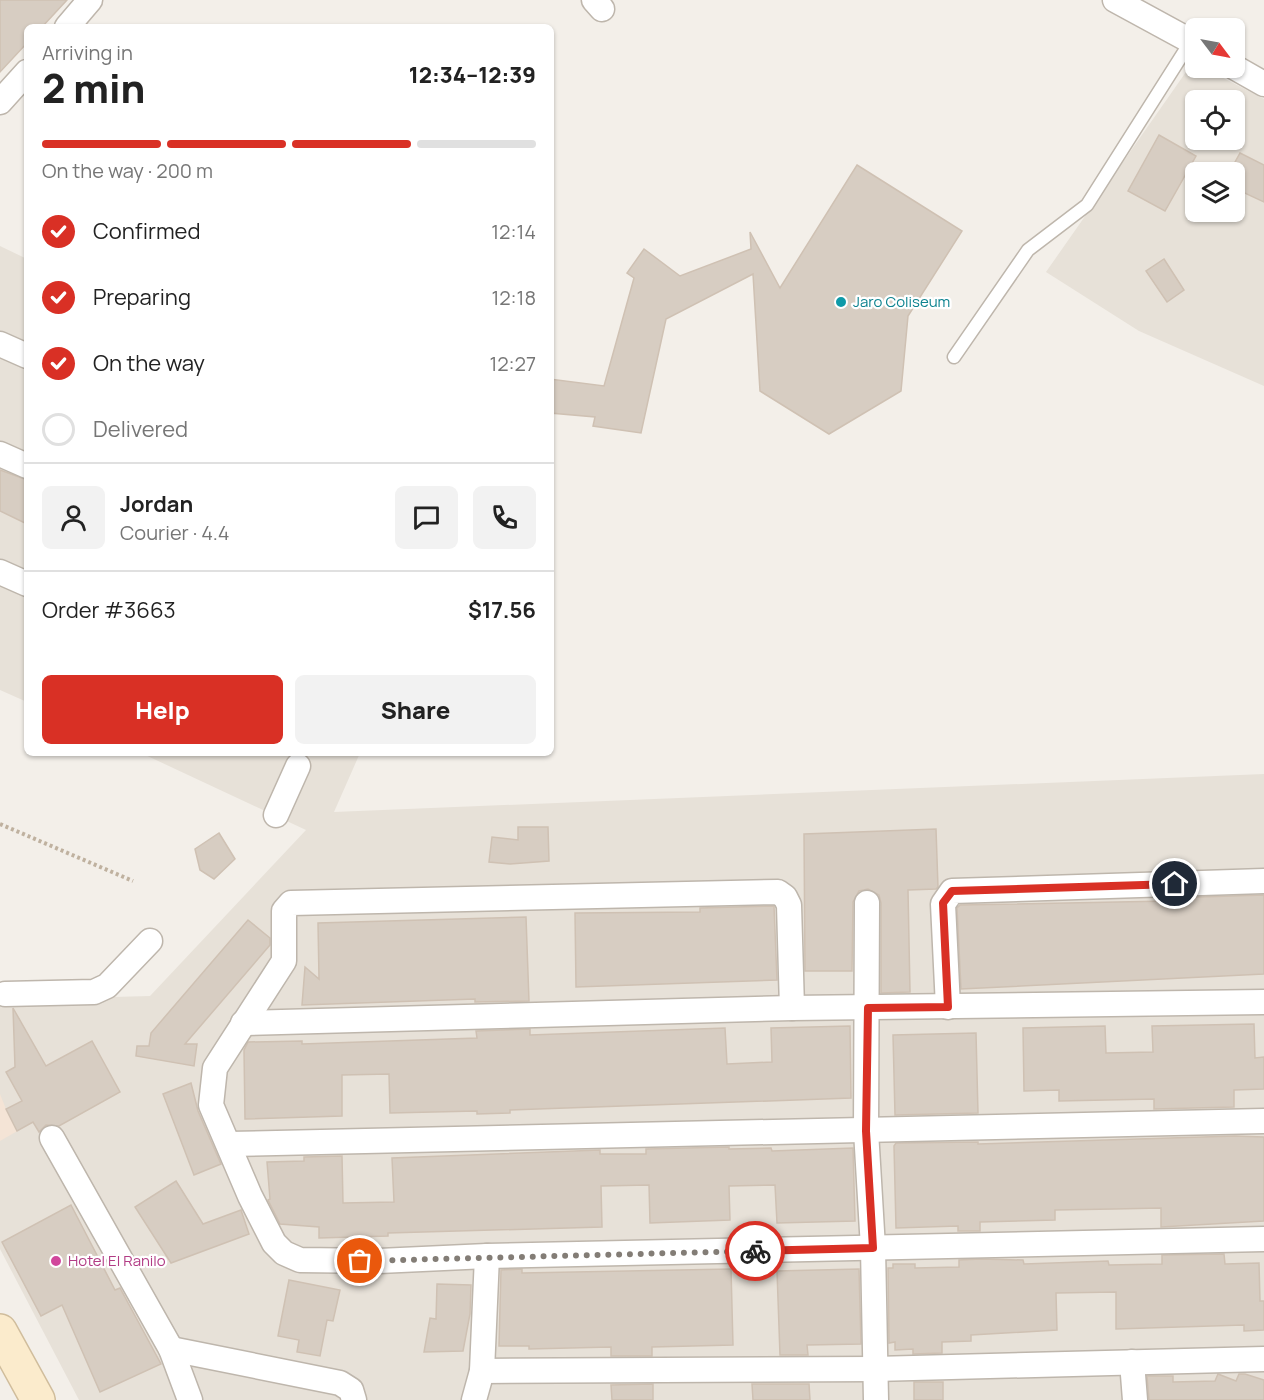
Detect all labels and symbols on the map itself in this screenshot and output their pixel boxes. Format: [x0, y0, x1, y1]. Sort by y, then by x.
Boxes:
north arrow [1185, 18, 1245, 78]
place label: Jaro Coliseum [853, 291, 950, 312]
marker: Jaro Coliseum [834, 295, 848, 309]
pin [1149, 858, 1200, 909]
courier [725, 1221, 785, 1281]
pin [334, 1235, 385, 1286]
place label: Hotel El Ranilo [68, 1250, 166, 1271]
marker: Hotel El Ranilo [49, 1254, 63, 1268]

